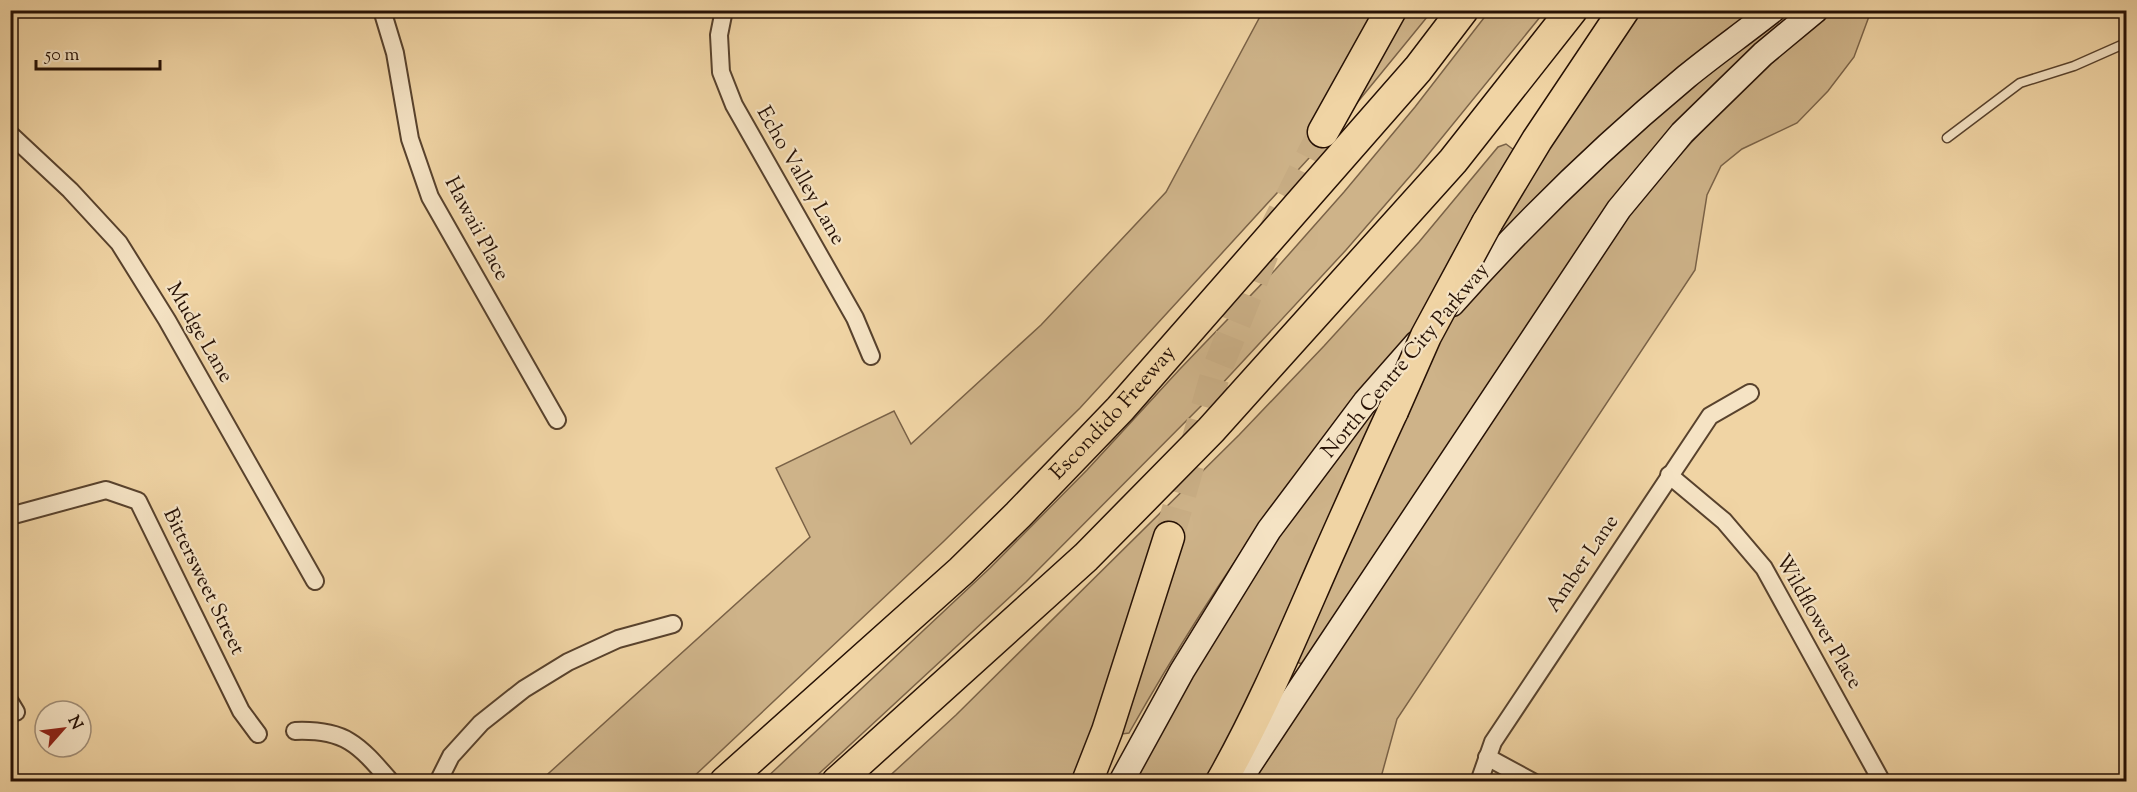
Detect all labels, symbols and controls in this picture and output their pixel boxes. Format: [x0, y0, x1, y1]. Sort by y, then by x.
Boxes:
scale bar [36, 33, 160, 71]
text: 50 m [44, 43, 80, 69]
street label: Echo Valley Lane [748, 101, 852, 251]
street label: Hawaii Place [436, 172, 516, 286]
street label: North Centre City Parkway [1315, 256, 1497, 465]
street label: Mudge Lane [158, 277, 240, 389]
street label: Escondido Freeway [1044, 339, 1184, 487]
street label: Bittersweet Street [154, 504, 252, 660]
street label: Amber Lane [1539, 509, 1627, 619]
street label: Wildflower Place [1767, 549, 1869, 695]
north arrow [33, 699, 93, 759]
text: N [61, 712, 87, 734]

